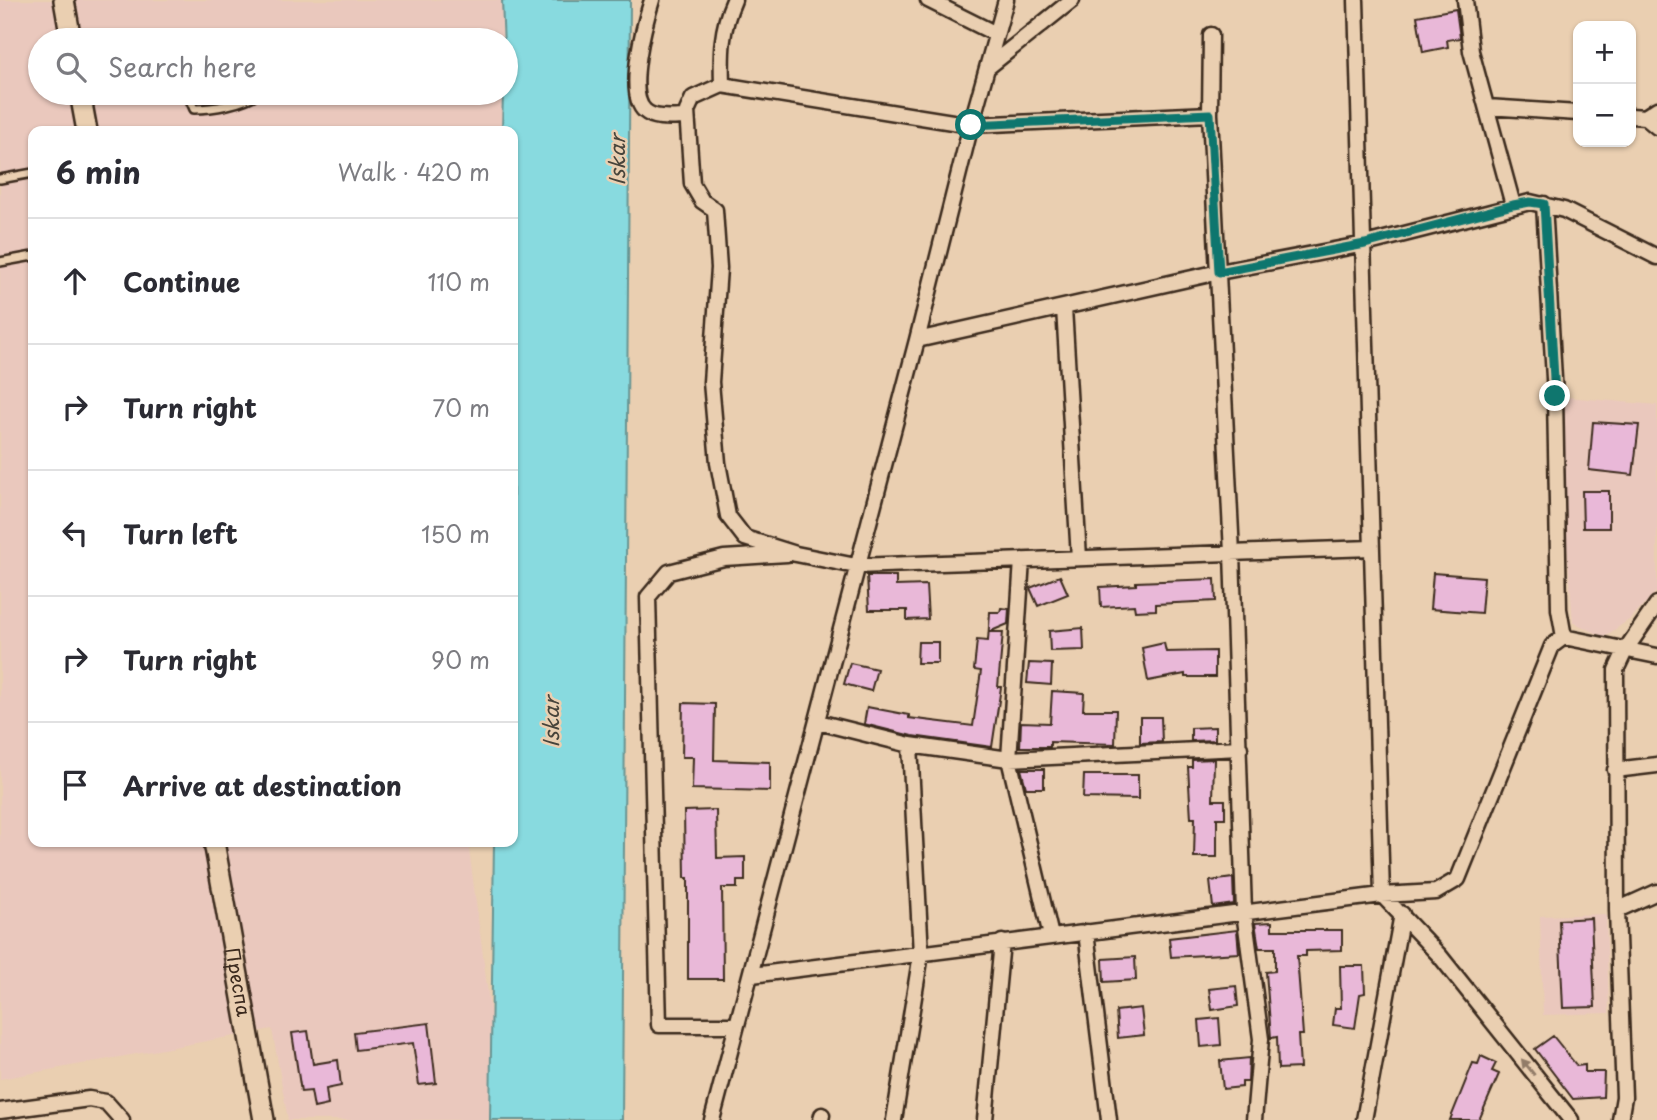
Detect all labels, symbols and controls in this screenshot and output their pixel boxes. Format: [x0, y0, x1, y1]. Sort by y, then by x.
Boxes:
map controls [1573, 21, 1636, 147]
button: + [1573, 21, 1636, 84]
search box [28, 28, 518, 105]
text: Search here [108, 47, 257, 86]
icon: search [52, 48, 90, 86]
button: − [1573, 84, 1636, 147]
route start [955, 109, 986, 140]
water label: Iskar [600, 131, 632, 186]
text: 6 min [56, 149, 141, 194]
text: Walk · 420 m [338, 154, 490, 189]
icon: ahead [56, 262, 94, 300]
text: Continue [123, 262, 240, 301]
text: 110 m [428, 264, 490, 299]
route end [1539, 380, 1570, 411]
icon: right [56, 388, 94, 426]
text: Turn right [123, 388, 257, 427]
text: 70 m [432, 390, 490, 425]
icon: left [56, 514, 94, 552]
text: Turn left [123, 514, 238, 553]
text: 150 m [421, 516, 490, 551]
icon: right [56, 640, 94, 678]
text: Turn right [123, 640, 257, 679]
text: 90 m [431, 642, 490, 677]
water label: Iskar [534, 693, 566, 748]
icon: arrive [56, 766, 94, 804]
text: Arrive at destination [123, 766, 402, 805]
street label: Преспа [219, 945, 259, 1019]
one-way arrow [1521, 1058, 1536, 1075]

